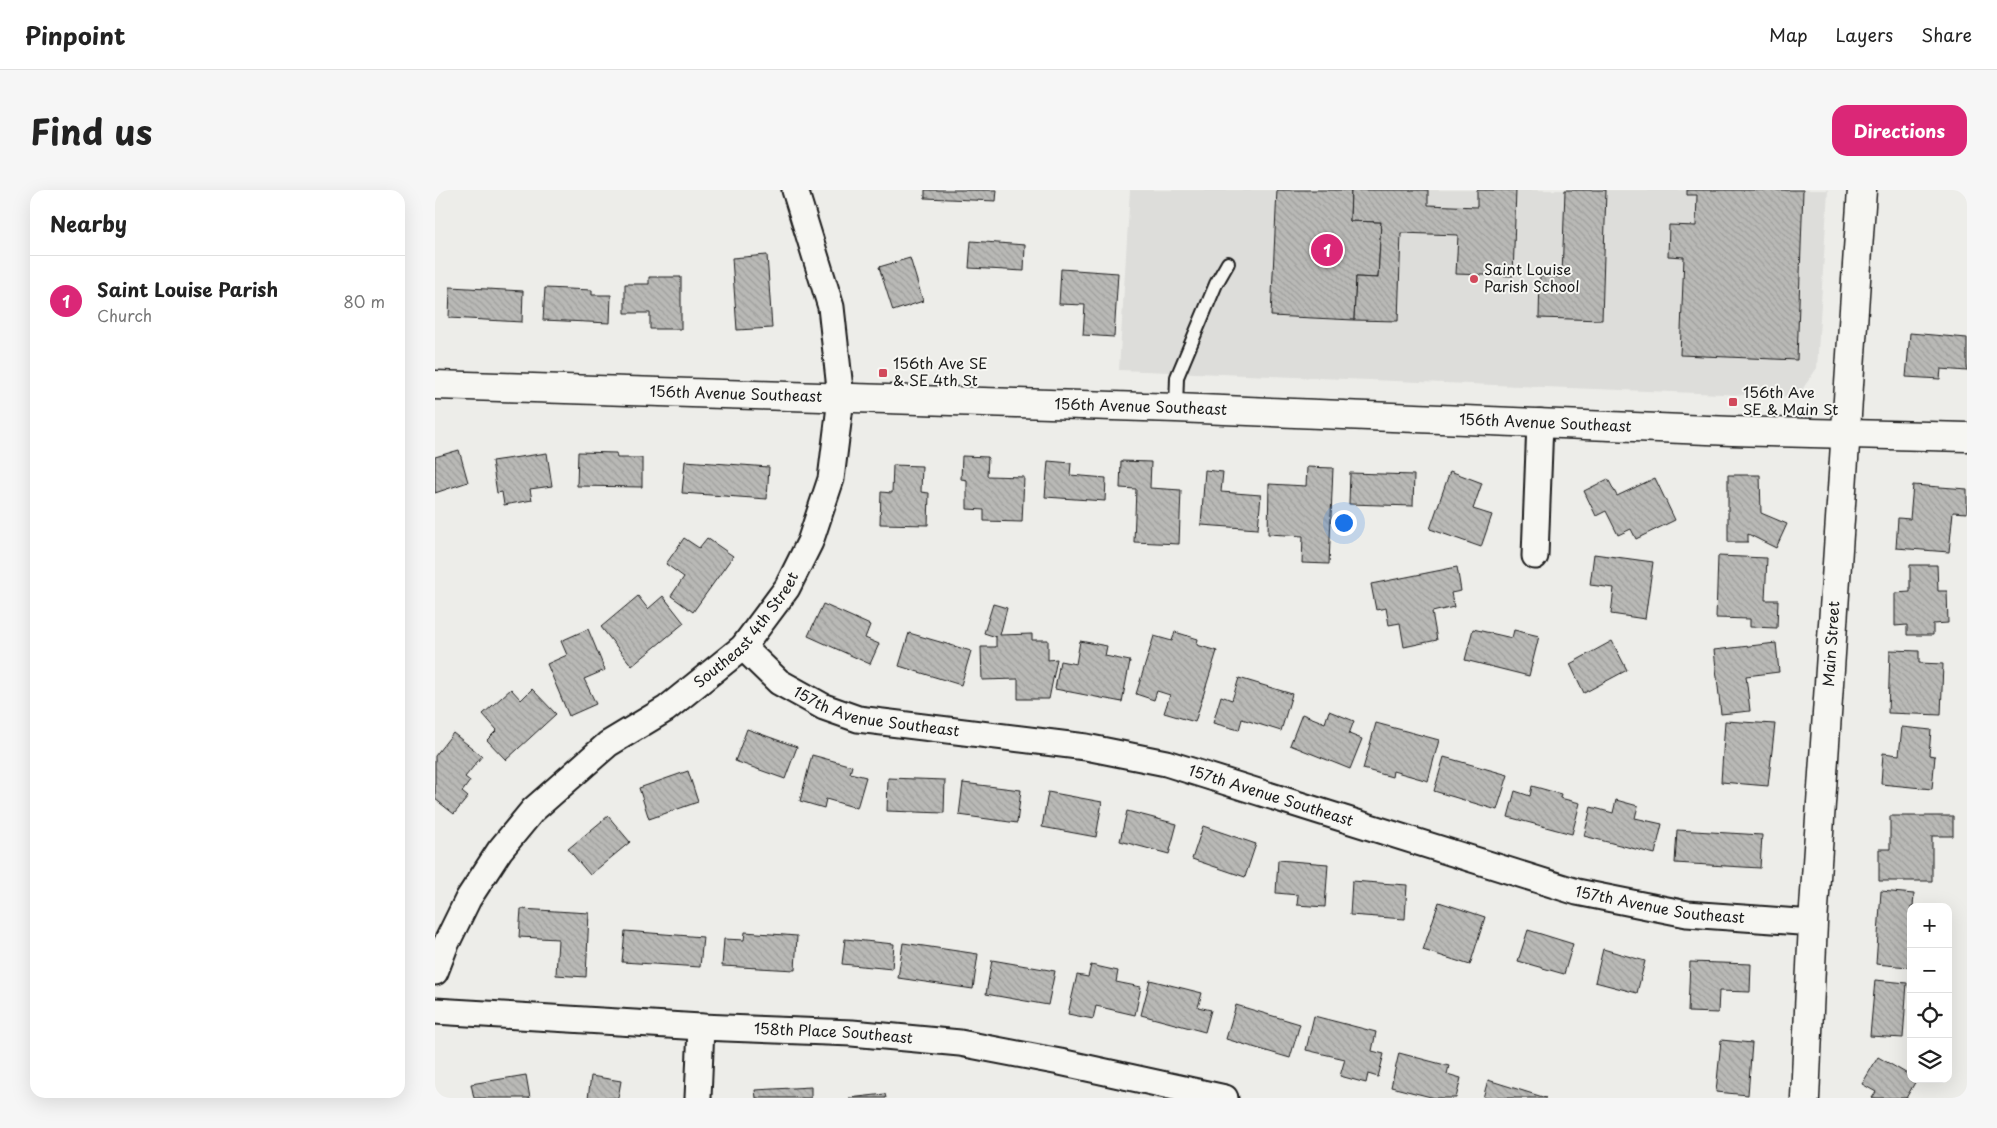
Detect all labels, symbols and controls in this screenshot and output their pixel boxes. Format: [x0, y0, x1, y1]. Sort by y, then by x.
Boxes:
text: Pinpoint [25, 17, 126, 53]
text: Map [1769, 21, 1808, 48]
text: Layers [1836, 21, 1893, 48]
text: Share [1921, 21, 1972, 48]
text: Find us [30, 104, 152, 157]
button: Directions [1832, 105, 1967, 156]
text: Nearby [50, 207, 127, 239]
pin: 1 [1311, 231, 1343, 269]
place label: Saint Louise Parish School [1484, 257, 1580, 297]
marker: Saint Louise Parish School [1468, 273, 1480, 285]
text: Saint Louise Parish [97, 275, 278, 303]
text: 1 [62, 289, 70, 313]
text: 80 m [343, 289, 385, 313]
text: Church [97, 303, 152, 327]
place label: 156th Ave SE & SE 4th St [893, 351, 988, 391]
marker: 156th Ave SE & SE 4th St [877, 367, 889, 379]
street label: 156th Avenue Southeast [649, 379, 822, 407]
place label: 156th Ave SE & Main St [1743, 380, 1838, 420]
street label: 156th Avenue Southeast [1054, 391, 1227, 420]
marker: 156th Ave SE & Main St [1727, 396, 1739, 408]
street label: 156th Avenue Southeast [1459, 407, 1632, 437]
your location [1331, 510, 1357, 536]
street label: Southeast 4th Street [688, 567, 803, 693]
street label: Main Street [1816, 600, 1844, 687]
street label: 157th Avenue Southeast [790, 679, 961, 741]
street label: 157th Avenue Southeast [1186, 758, 1357, 831]
street label: 157th Avenue Southeast [1574, 879, 1746, 928]
map controls [1907, 903, 1952, 1083]
button: + [1907, 903, 1952, 948]
button: − [1907, 948, 1952, 993]
button: locate [1907, 993, 1952, 1038]
street label: 158th Place Southeast [753, 1016, 914, 1049]
button: layers [1907, 1038, 1952, 1083]

